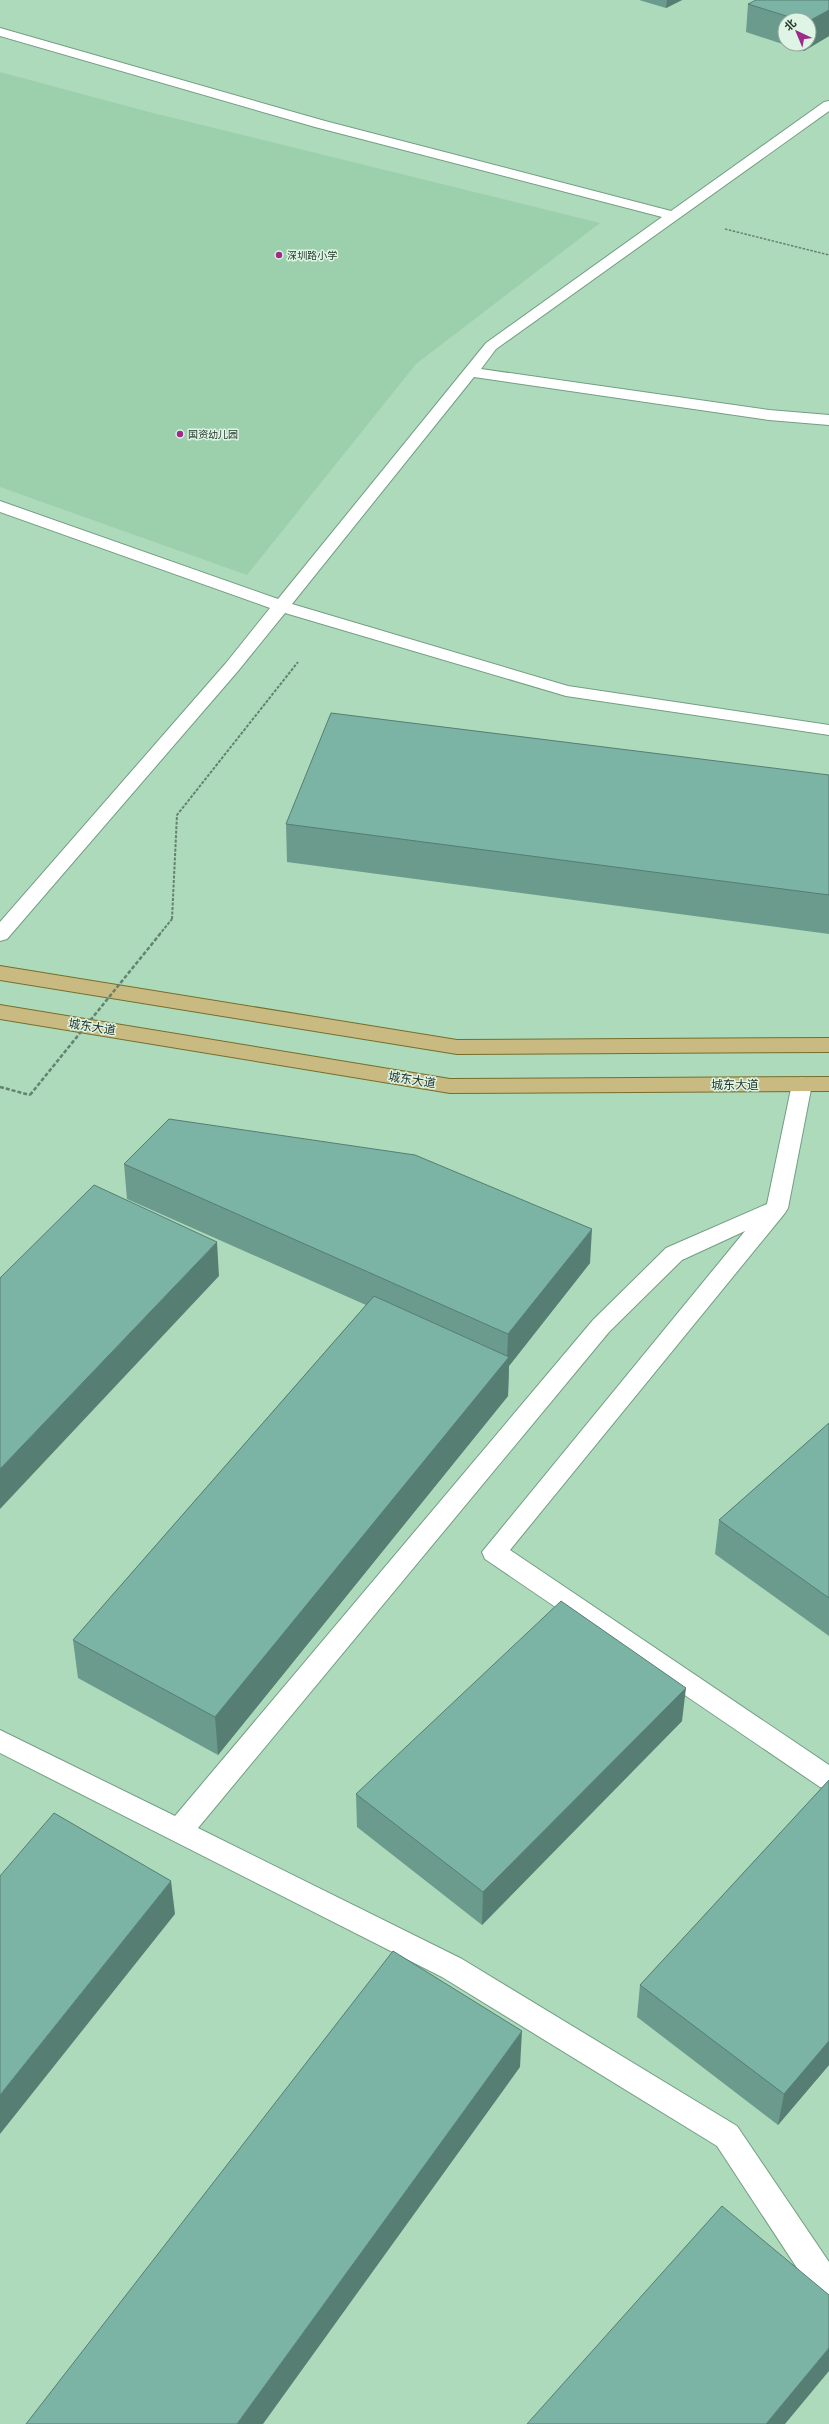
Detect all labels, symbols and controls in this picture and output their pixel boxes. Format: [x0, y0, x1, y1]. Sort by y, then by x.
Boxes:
north arrow [777, 12, 817, 52]
text: 北 [781, 16, 799, 34]
place label: 深圳路小学 [287, 249, 337, 261]
marker: 深圳路小学 [274, 250, 284, 260]
place label: 国资幼儿园 [188, 428, 238, 440]
marker: 国资幼儿园 [175, 429, 185, 439]
street label: 城东大道 [67, 1015, 117, 1038]
street label: 城东大道 [387, 1068, 437, 1091]
street label: 城东大道 [711, 1077, 759, 1092]

